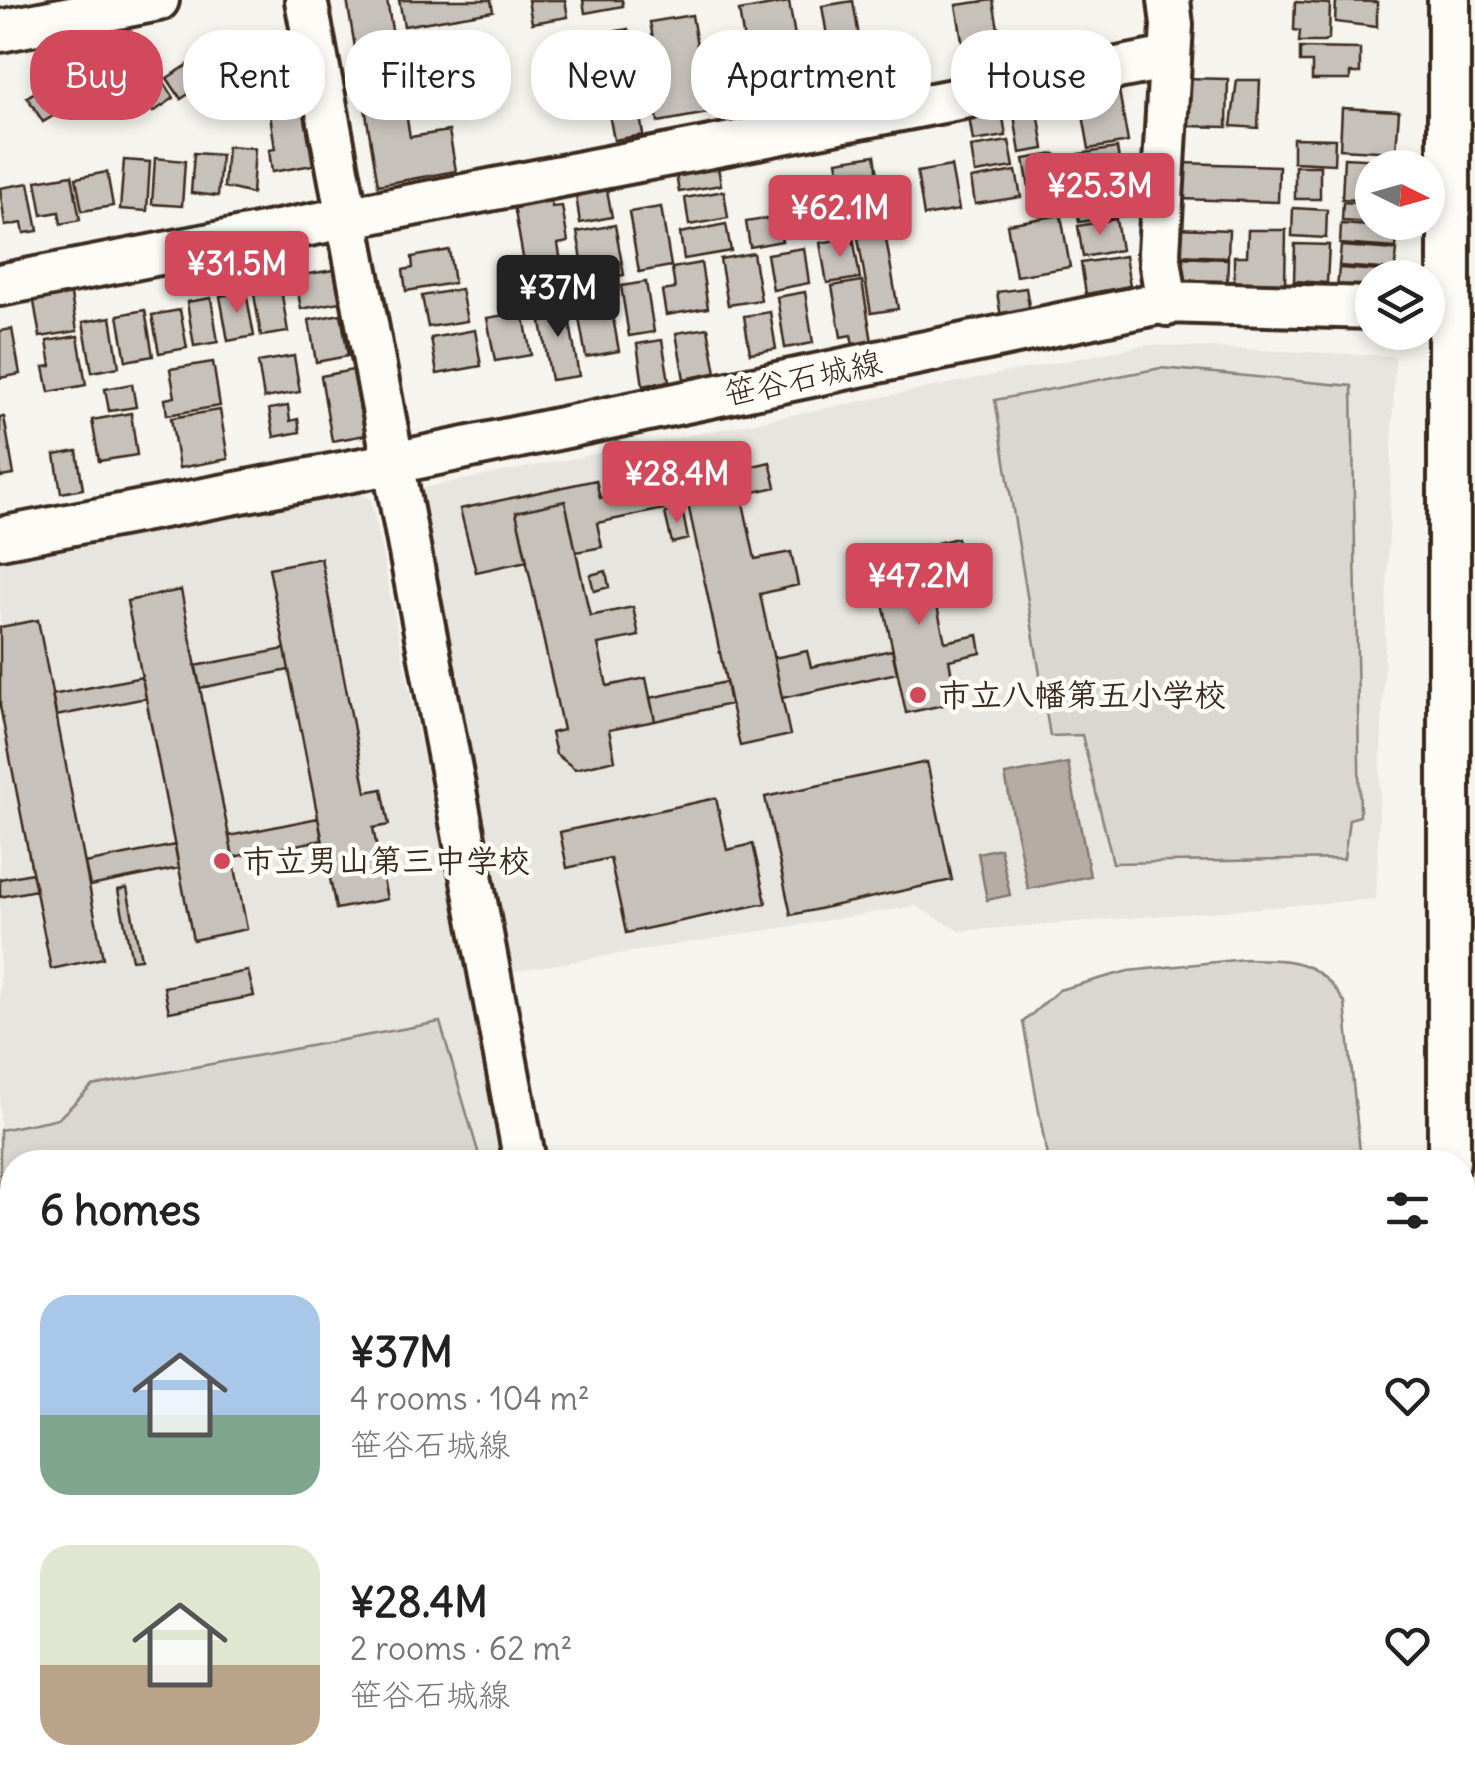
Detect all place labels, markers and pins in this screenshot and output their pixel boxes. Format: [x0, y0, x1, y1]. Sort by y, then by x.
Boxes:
pin: ¥25.3M [1019, 153, 1181, 238]
pin: ¥62.1M [759, 175, 921, 260]
pin: ¥31.5M [156, 231, 318, 316]
pin: ¥37M [499, 255, 617, 340]
pin: ¥28.4M [596, 441, 758, 526]
pin: ¥47.2M [838, 543, 1000, 628]
place label: 市立八幡第五小学校 [938, 674, 1226, 715]
marker: 市立八幡第五小学校 [907, 684, 929, 706]
place label: 市立男山第三中学校 [242, 840, 530, 881]
marker: 市立男山第三中学校 [211, 850, 233, 872]

